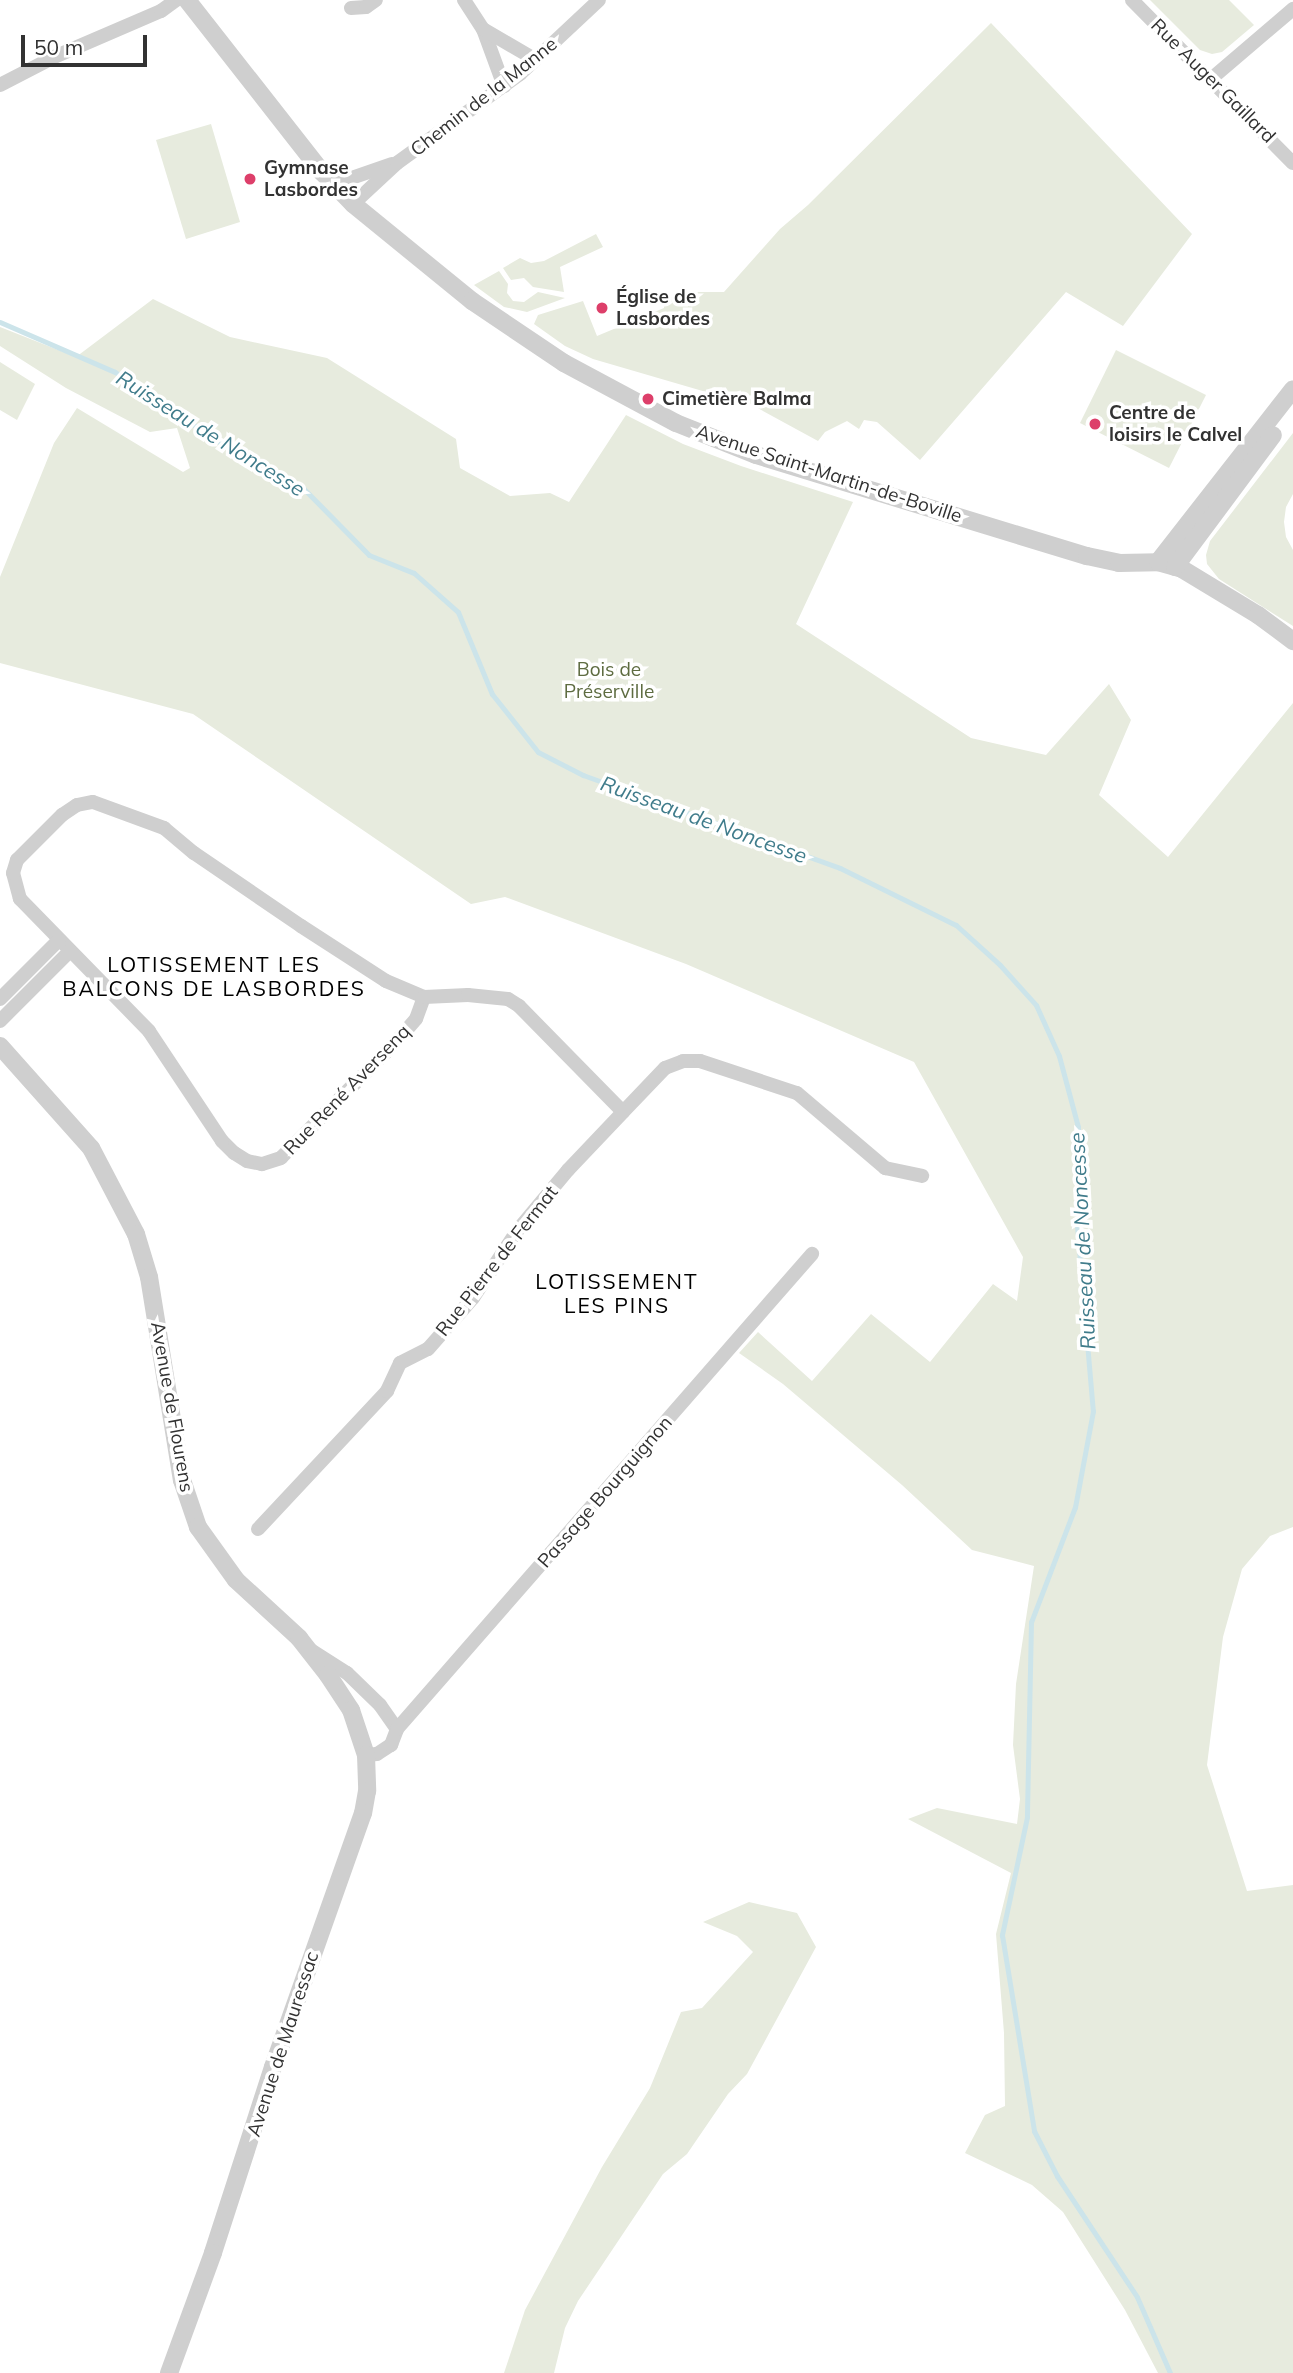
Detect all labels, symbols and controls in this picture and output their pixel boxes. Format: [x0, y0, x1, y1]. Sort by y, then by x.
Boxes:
street label: Rue Auger Gaillard [1146, 14, 1280, 148]
scale bar [24, 21, 150, 65]
street label: Chemin de la Manne [406, 33, 562, 161]
text: 50 m [34, 34, 83, 60]
place label: Gymnase Lasbordes [264, 157, 358, 201]
marker: Gymnase Lasbordes [242, 171, 258, 187]
place label: Église de Lasbordes [616, 286, 710, 330]
marker: Église de Lasbordes [594, 300, 610, 316]
water label: Ruisseau de Noncesse [112, 365, 310, 501]
place label: Cimetière Balma [662, 388, 812, 410]
marker: Cimetière Balma [640, 391, 656, 407]
place label: Centre de loisirs le Calvel [1109, 402, 1242, 446]
marker: Centre de loisirs le Calvel [1087, 416, 1103, 432]
street label: Avenue Saint-Martin-de-Boville [693, 420, 965, 528]
park label: Bois de Préserville [564, 659, 654, 703]
water label: Ruisseau de Noncesse [598, 770, 810, 868]
district label: LOTISSEMENT LES BALCONS DE LASBORDES [65, 951, 363, 1001]
street label: Rue René Aversenq [279, 1020, 415, 1160]
water label: Ruisseau de Noncesse [1064, 1132, 1100, 1350]
street label: Rue Pierre de Fermat [431, 1181, 563, 1341]
district label: LOTISSEMENT LES PINS [537, 1268, 697, 1318]
street label: Avenue de Flourens [146, 1320, 198, 1494]
street label: Passage Bourguignon [533, 1412, 677, 1572]
street label: Avenue de Mauressac [242, 1949, 324, 2139]

